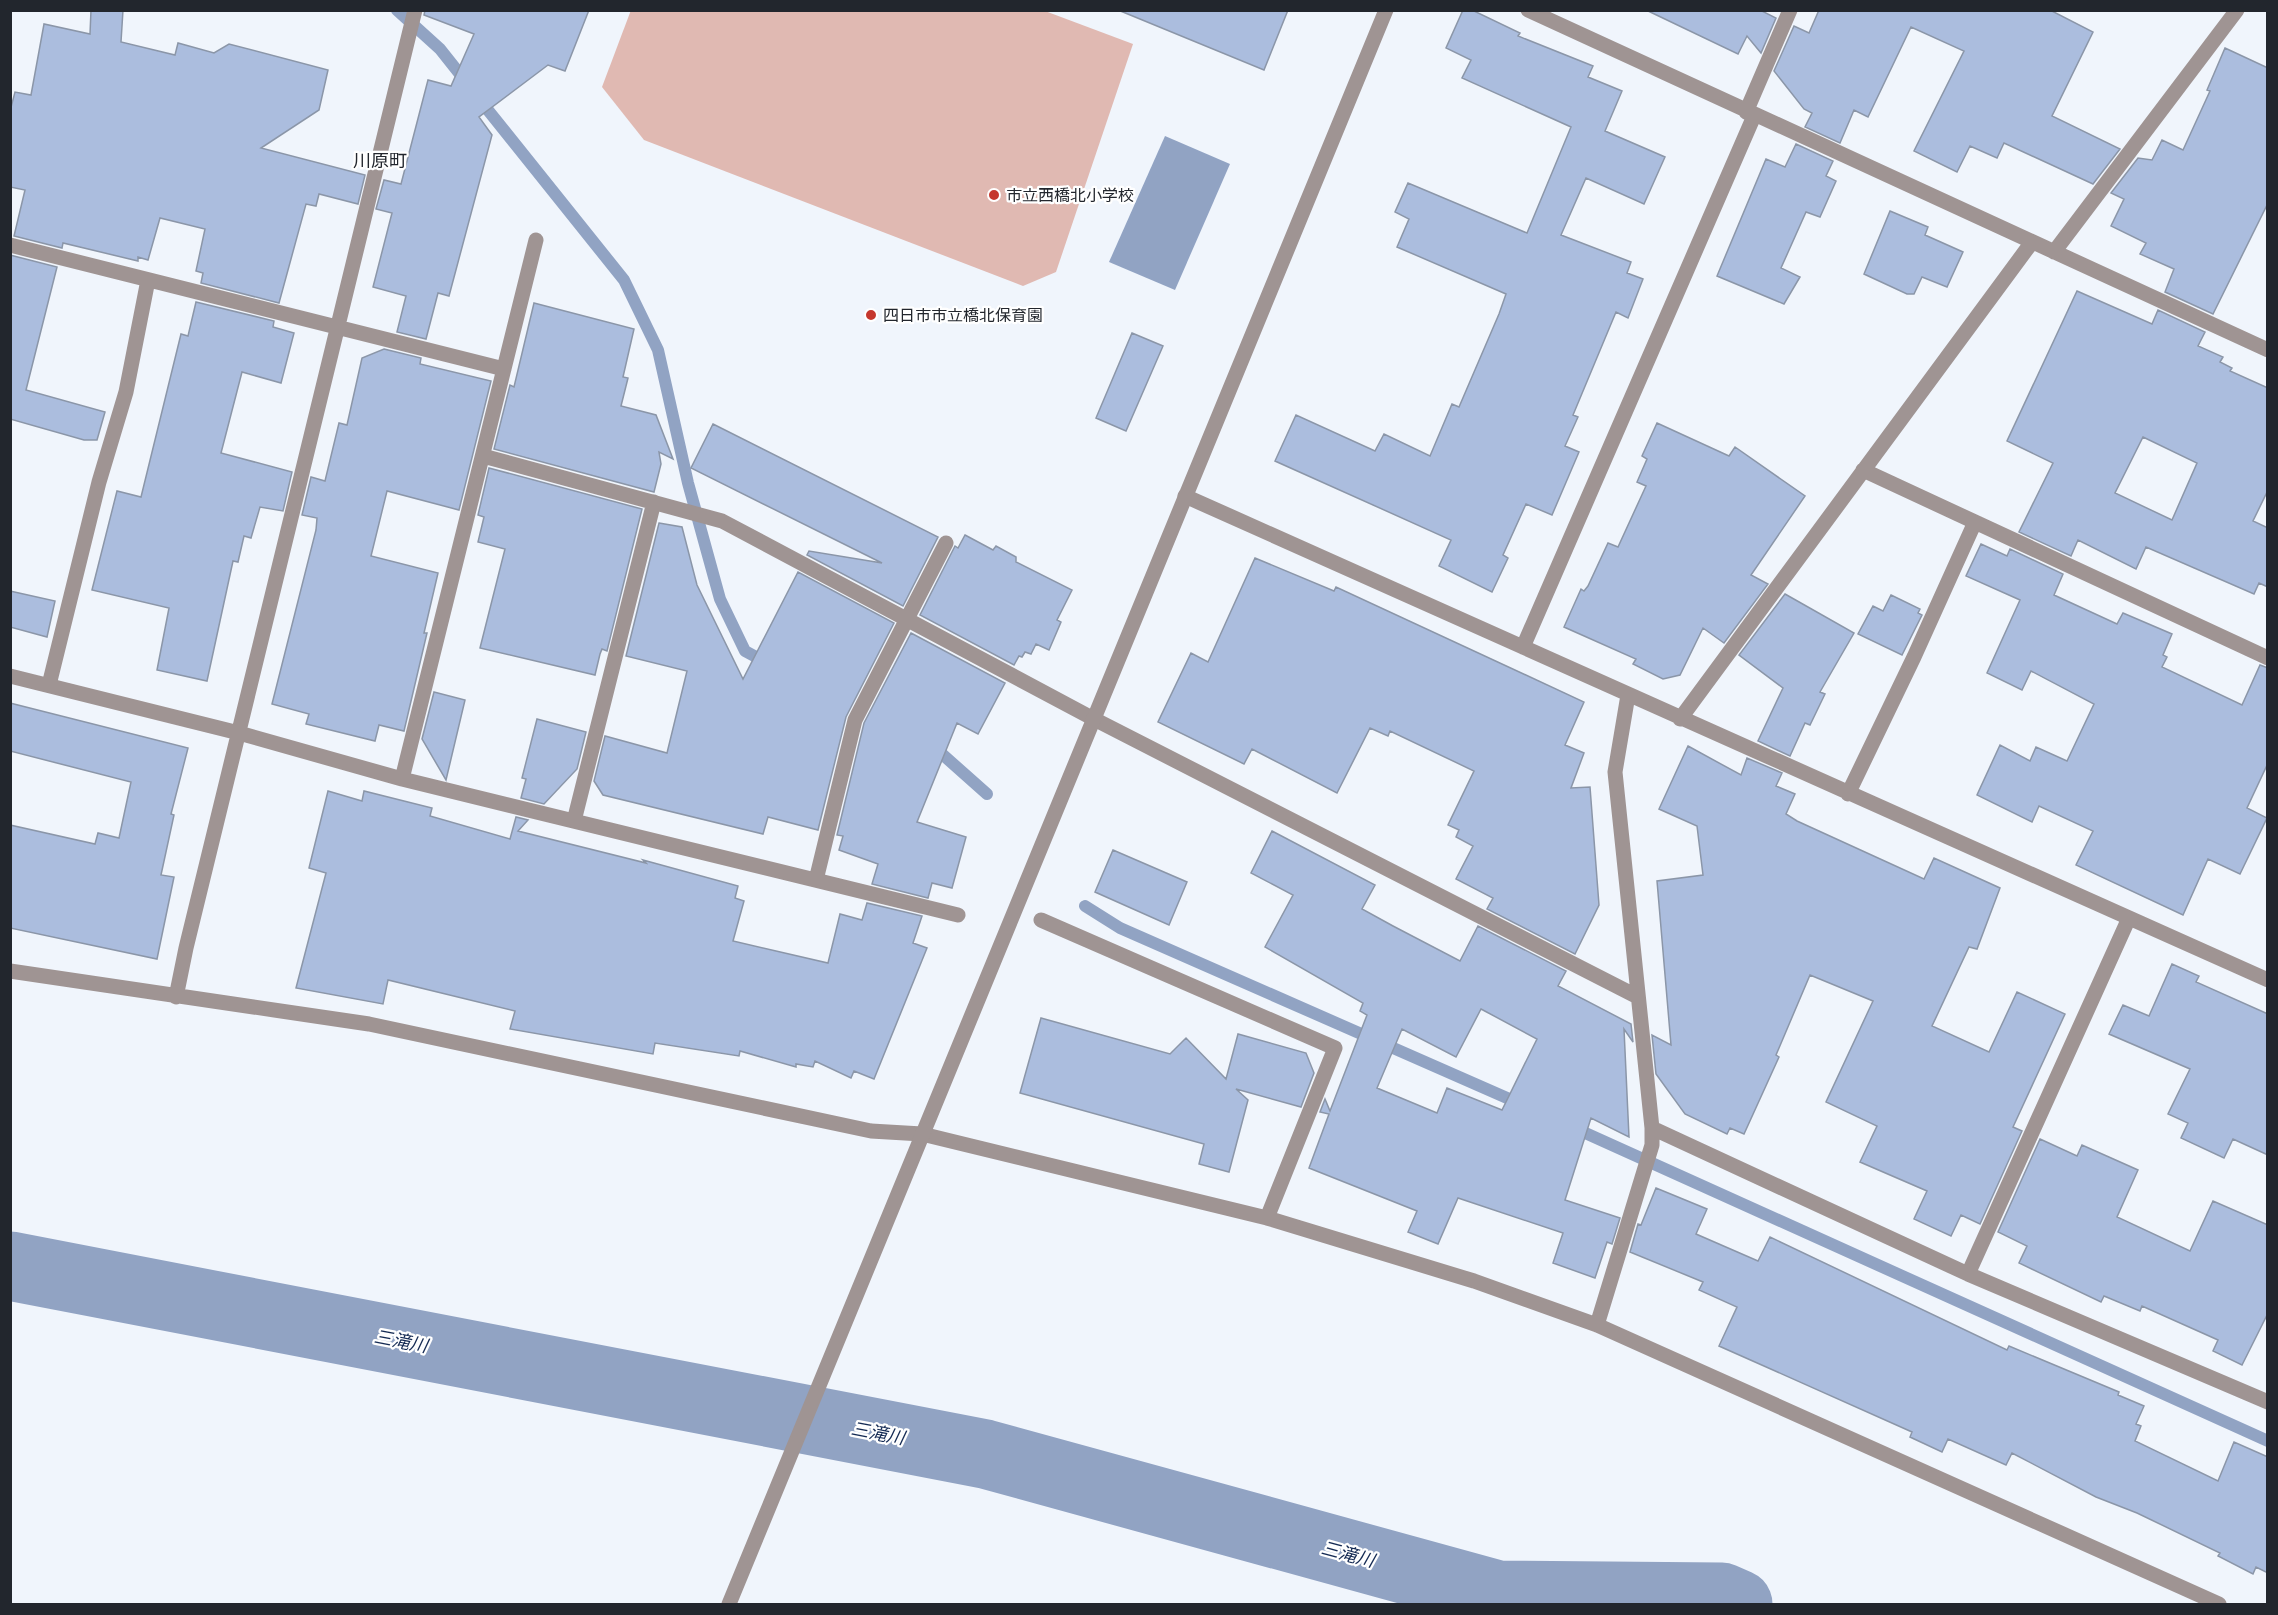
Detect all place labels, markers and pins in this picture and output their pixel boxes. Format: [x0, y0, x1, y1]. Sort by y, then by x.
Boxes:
place label: 市立西橋北小学校 [1006, 185, 1134, 206]
marker: 市立西橋北小学校 [987, 188, 1001, 202]
place label: 四日市市立橋北保育園 [883, 305, 1043, 326]
marker: 四日市市立橋北保育園 [864, 308, 878, 322]

